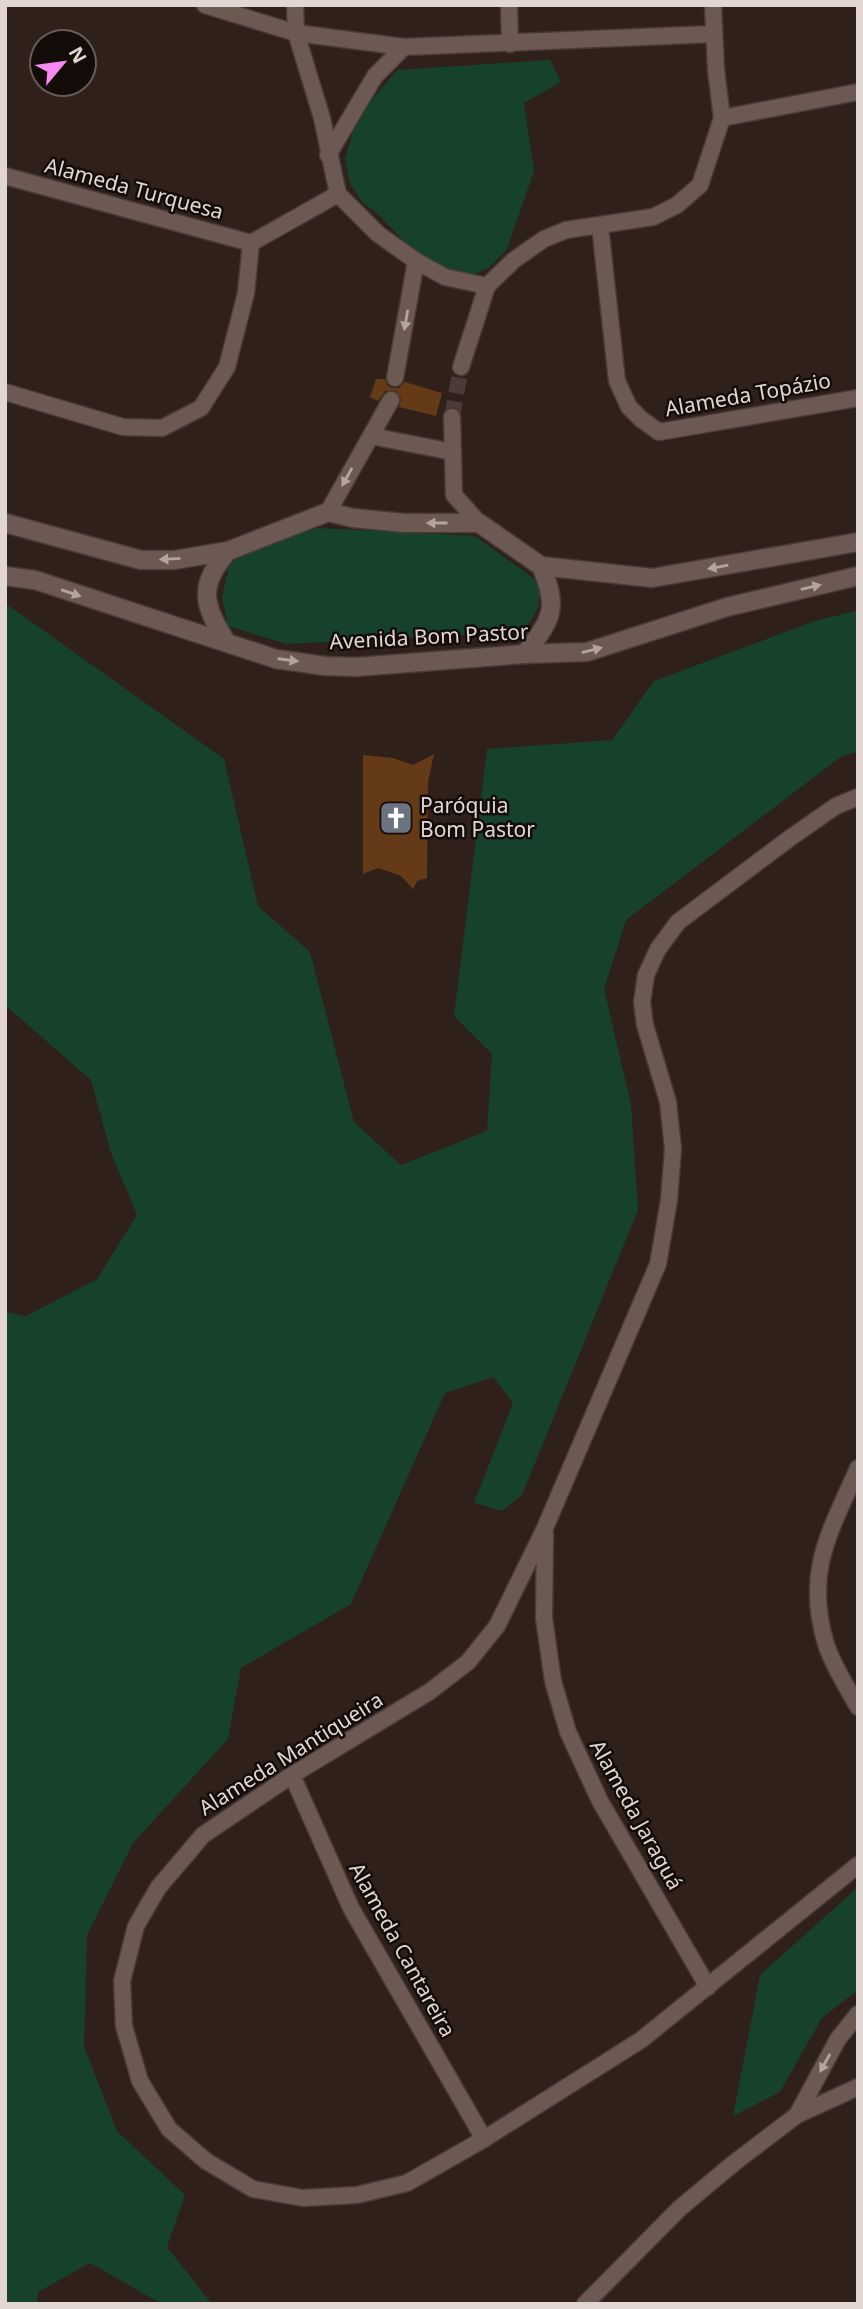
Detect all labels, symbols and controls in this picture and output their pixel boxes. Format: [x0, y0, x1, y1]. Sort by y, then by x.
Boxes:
north arrow [28, 28, 98, 98]
text: N [63, 42, 93, 68]
street label: Alameda Turquesa [42, 151, 227, 225]
one-way arrow [400, 309, 411, 331]
street label: Alameda Topázio [663, 366, 833, 422]
one-way arrow [341, 468, 353, 487]
one-way arrow [426, 517, 448, 529]
one-way arrow [159, 554, 181, 565]
one-way arrow [707, 562, 729, 573]
one-way arrow [800, 581, 822, 592]
one-way arrow [61, 588, 82, 599]
street label: Avenida Bom Pastor [329, 617, 530, 655]
one-way arrow [582, 644, 604, 655]
one-way arrow [277, 655, 299, 666]
place label: Paróquia Bom Pastor [420, 791, 535, 843]
church icon: Paróquia Bom Pastor [377, 799, 415, 837]
street label: Alameda Mantiqueira [193, 1685, 388, 1821]
street label: Alameda Jaraguá [584, 1734, 690, 1895]
street label: Alameda Cantareira [343, 1857, 462, 2042]
one-way arrow [819, 2053, 831, 2073]

